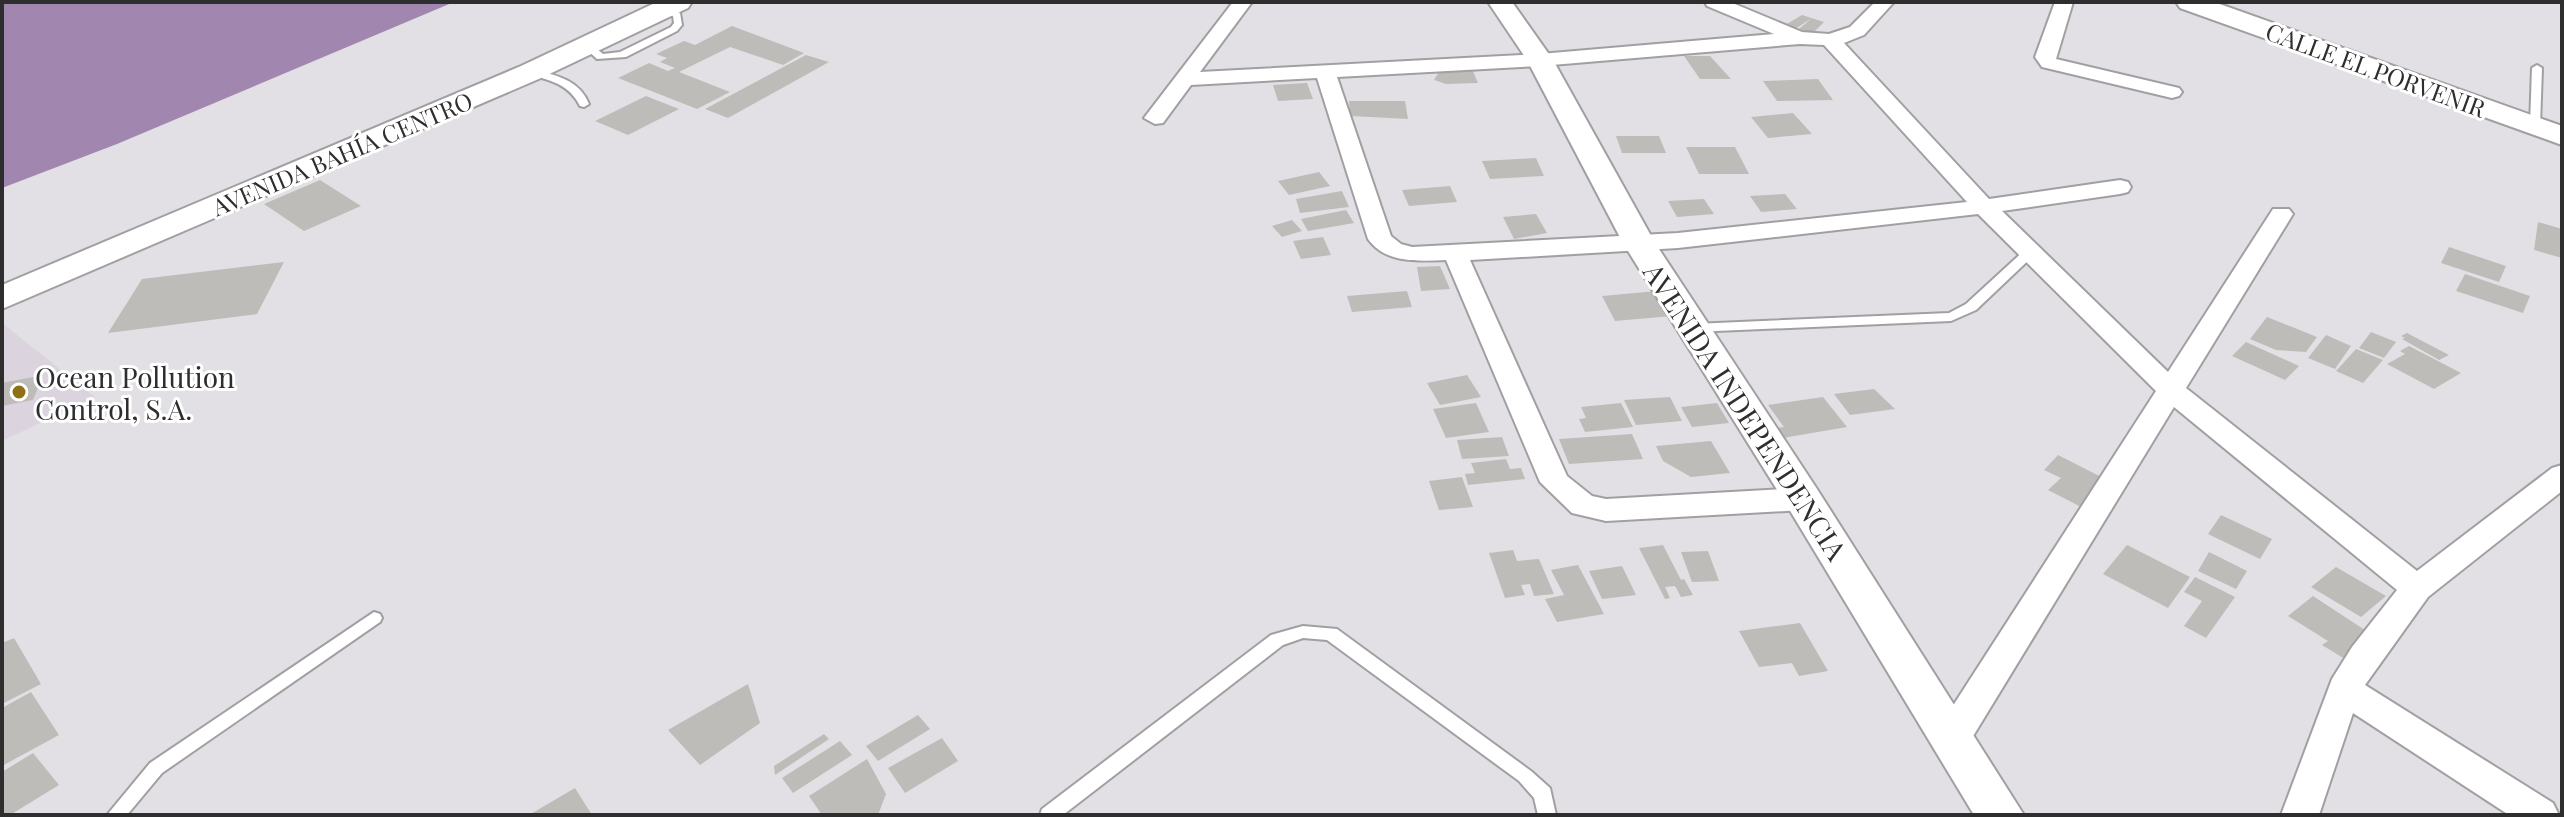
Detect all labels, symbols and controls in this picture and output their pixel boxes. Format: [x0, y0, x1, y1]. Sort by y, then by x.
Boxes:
street label: CALLE EL PORVENIR [2262, 14, 2491, 124]
street label: AVENIDA BAHÍA CENTRO [206, 84, 477, 223]
street label: AVENIDA INDEPENDENCIA [1635, 255, 1856, 567]
place label: Ocean Pollution Control, S.A. [35, 358, 235, 427]
marker: Ocean Pollution Control, S.A. [10, 383, 28, 401]

